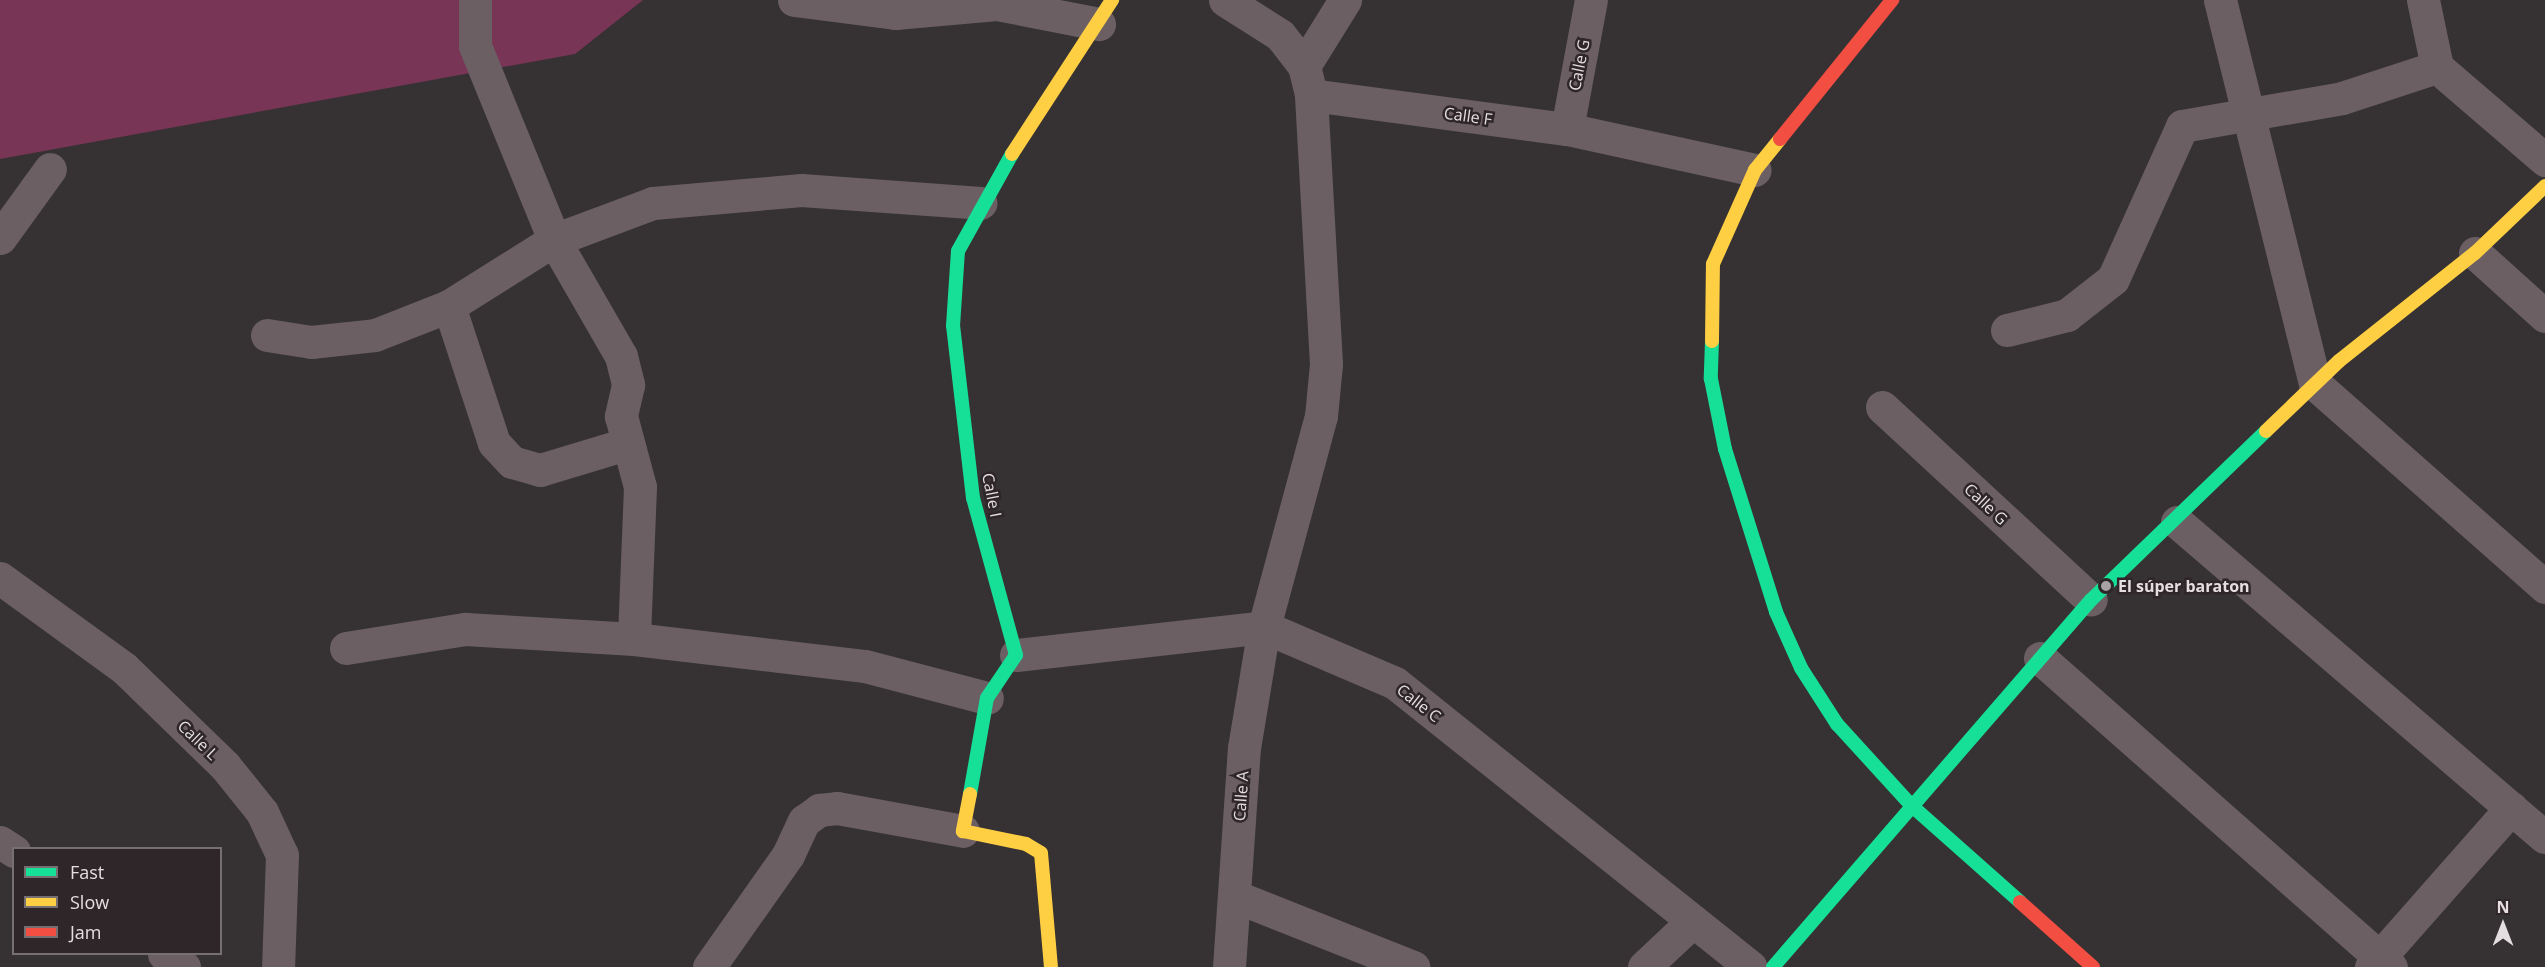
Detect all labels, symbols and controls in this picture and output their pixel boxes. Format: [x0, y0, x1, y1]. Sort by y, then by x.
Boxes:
street label: Calle G [1565, 38, 1593, 92]
street label: Calle F [1443, 103, 1493, 129]
street label: Calle I [978, 471, 1006, 519]
street label: Calle G [1961, 479, 2011, 529]
place label: El súper baraton [2118, 576, 2250, 596]
marker: El súper baraton [2099, 579, 2113, 593]
street label: Calle C [1393, 680, 1445, 726]
street label: Calle L [174, 716, 222, 764]
street label: Calle A [1230, 770, 1252, 822]
legend [12, 847, 222, 955]
text: Fast [70, 860, 104, 884]
text: Slow [70, 890, 109, 914]
north arrow [2473, 895, 2533, 955]
text: N [2496, 896, 2510, 918]
text: Jam [70, 920, 102, 944]

